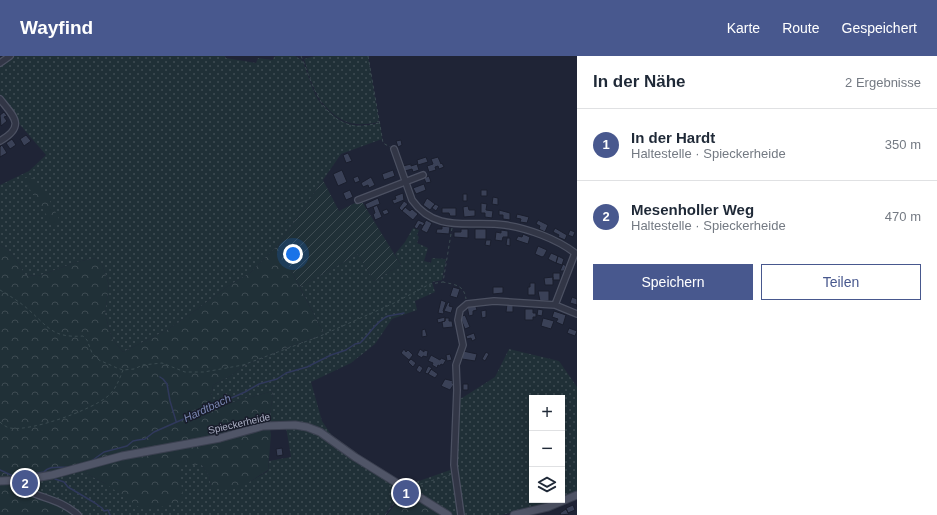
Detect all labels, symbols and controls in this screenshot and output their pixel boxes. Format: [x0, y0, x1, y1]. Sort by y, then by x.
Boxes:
text: Wayfind [20, 17, 93, 38]
text: Karte [727, 20, 760, 36]
text: Route [782, 20, 820, 36]
text: Gespeichert [842, 20, 917, 36]
text: In der Nähe [593, 72, 686, 91]
text: 2 Ergebnisse [845, 75, 921, 90]
text: In der Hardt [631, 129, 715, 146]
text: 1 [602, 137, 610, 152]
text: 350 m [885, 137, 921, 152]
text: Haltestelle · Spieckerheide [631, 146, 786, 161]
text: Mesenholler Weg [631, 201, 754, 218]
text: 2 [602, 209, 610, 224]
text: 470 m [885, 209, 921, 224]
text: Haltestelle · Spieckerheide [631, 218, 786, 233]
your location [283, 244, 303, 264]
button: Speichern [593, 264, 753, 300]
button: Teilen [761, 264, 921, 300]
water label: Hardtbach [181, 392, 233, 424]
map controls [529, 395, 565, 503]
button: + [529, 395, 565, 431]
street label: Spieckerheide [207, 411, 272, 436]
button: − [529, 431, 565, 467]
button: layers [529, 467, 565, 503]
pin: 2 [12, 468, 38, 498]
pin: 1 [393, 478, 419, 508]

